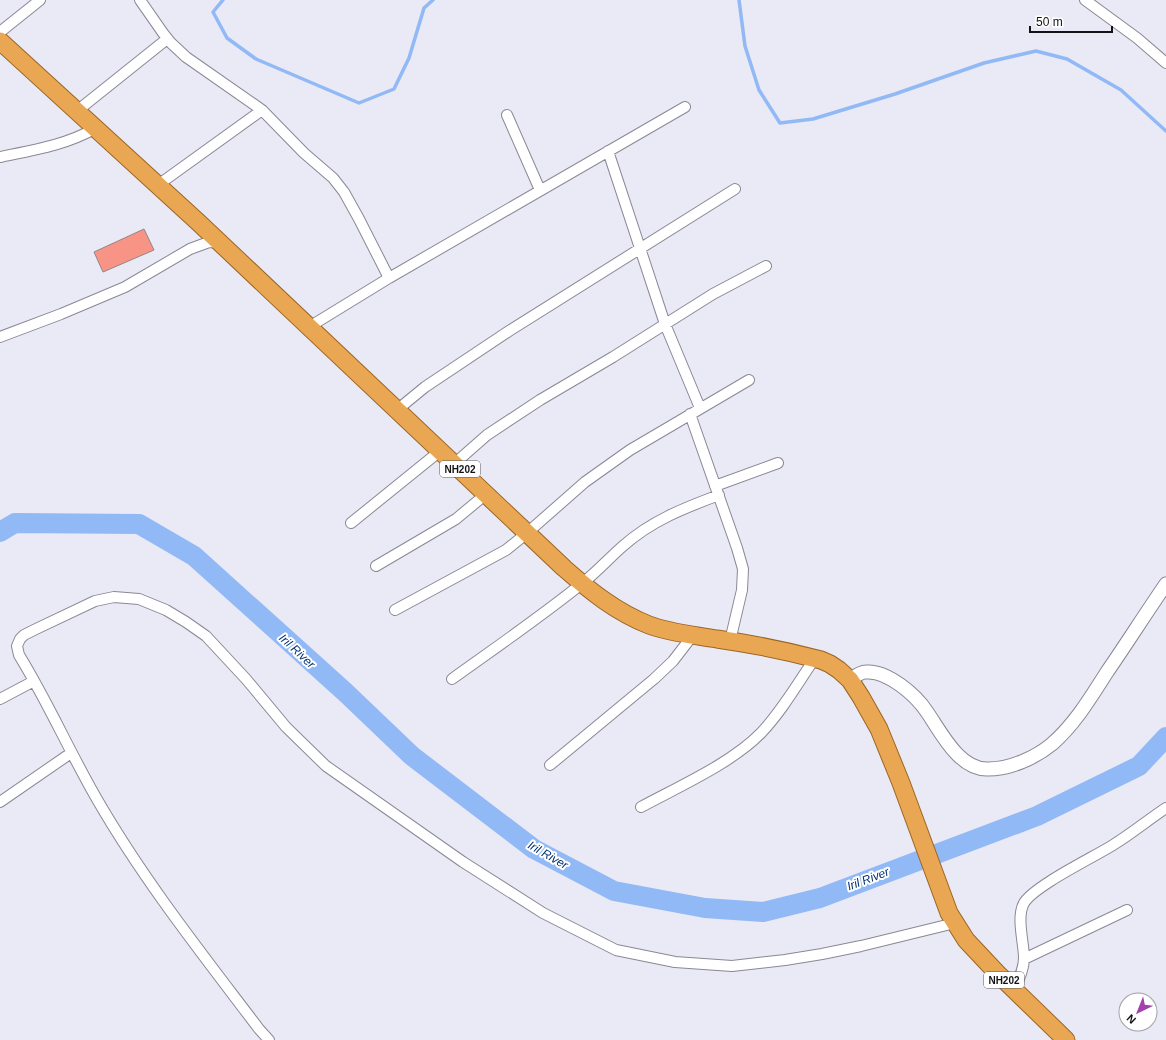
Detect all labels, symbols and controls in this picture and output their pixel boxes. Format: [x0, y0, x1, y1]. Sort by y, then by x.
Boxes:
scale bar [1030, 8, 1112, 34]
text: 50 m [1036, 15, 1063, 29]
road number: NH202 [440, 461, 480, 477]
water label: Iril River [276, 631, 319, 672]
water label: Iril River [525, 838, 571, 873]
water label: Iril River [845, 864, 892, 893]
road number: NH202 [984, 972, 1024, 988]
north arrow [1118, 992, 1158, 1032]
text: N [1124, 1012, 1138, 1026]

